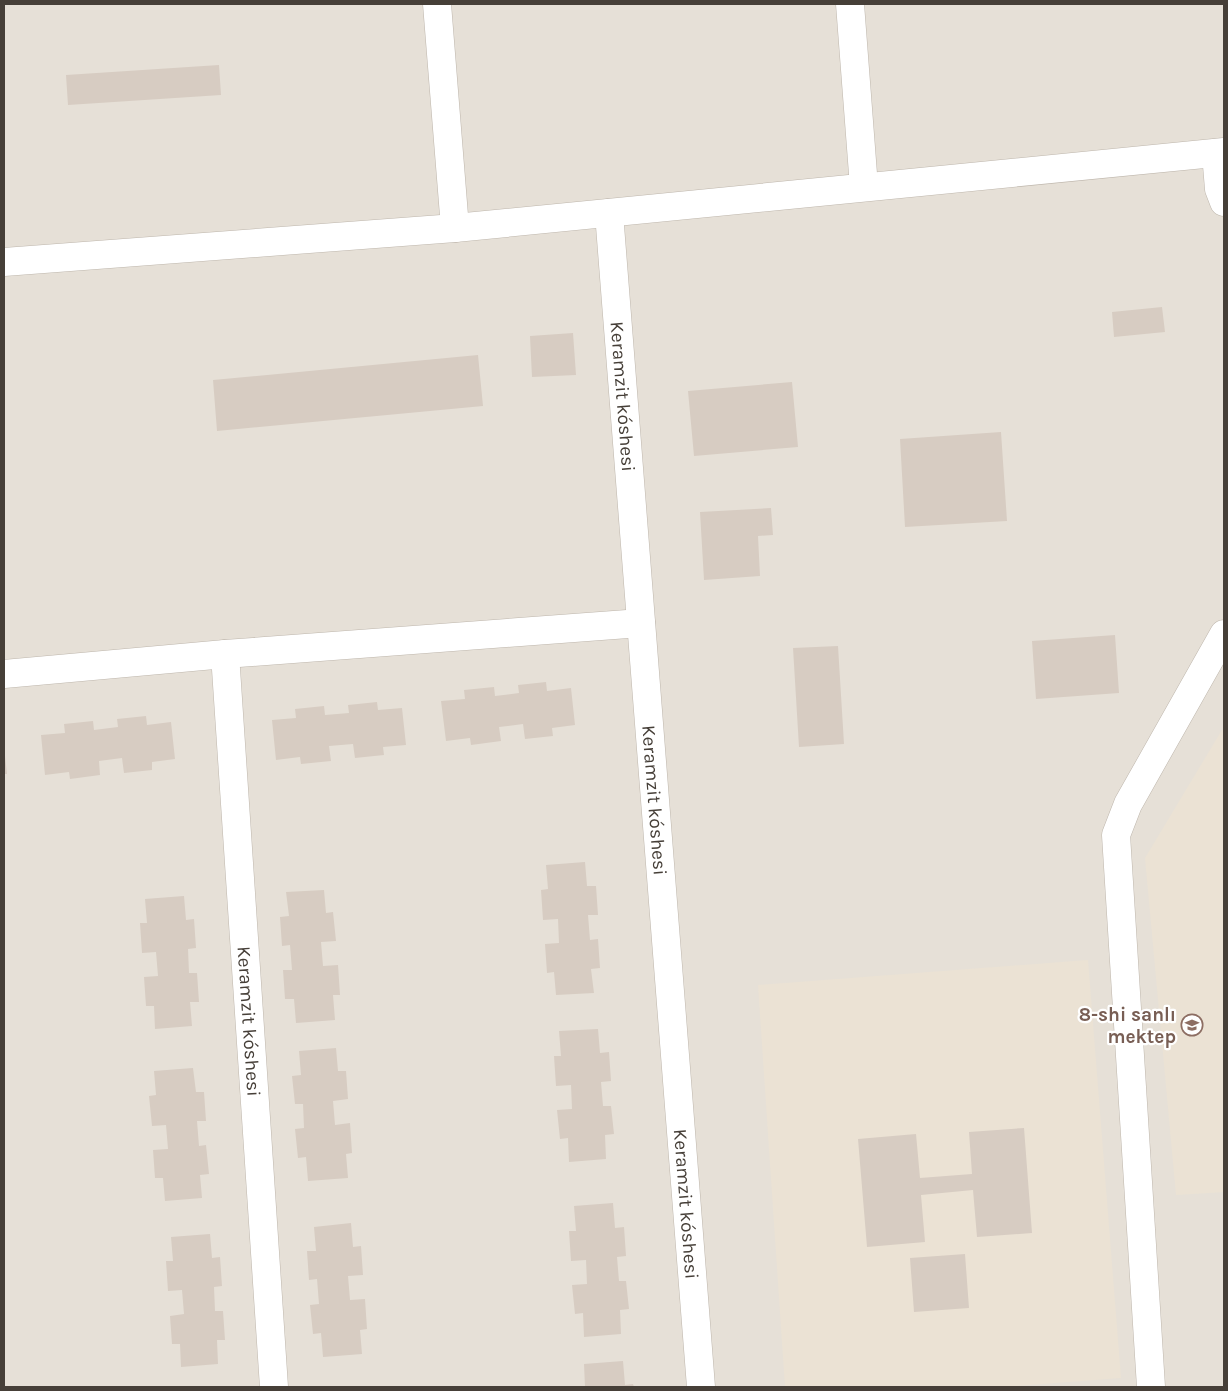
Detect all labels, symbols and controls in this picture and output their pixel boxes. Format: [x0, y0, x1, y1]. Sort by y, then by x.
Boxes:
street label: Keramzit kóshesi [606, 320, 639, 473]
street label: Keramzit kóshesi [637, 724, 671, 876]
street label: Keramzit kóshesi [233, 945, 265, 1097]
place label: 8-shi sanlı mektep [1079, 1004, 1176, 1048]
school or university icon: 8-shi sanlı mektep [1180, 1013, 1204, 1037]
street label: Keramzit kóshesi [669, 1128, 703, 1280]

